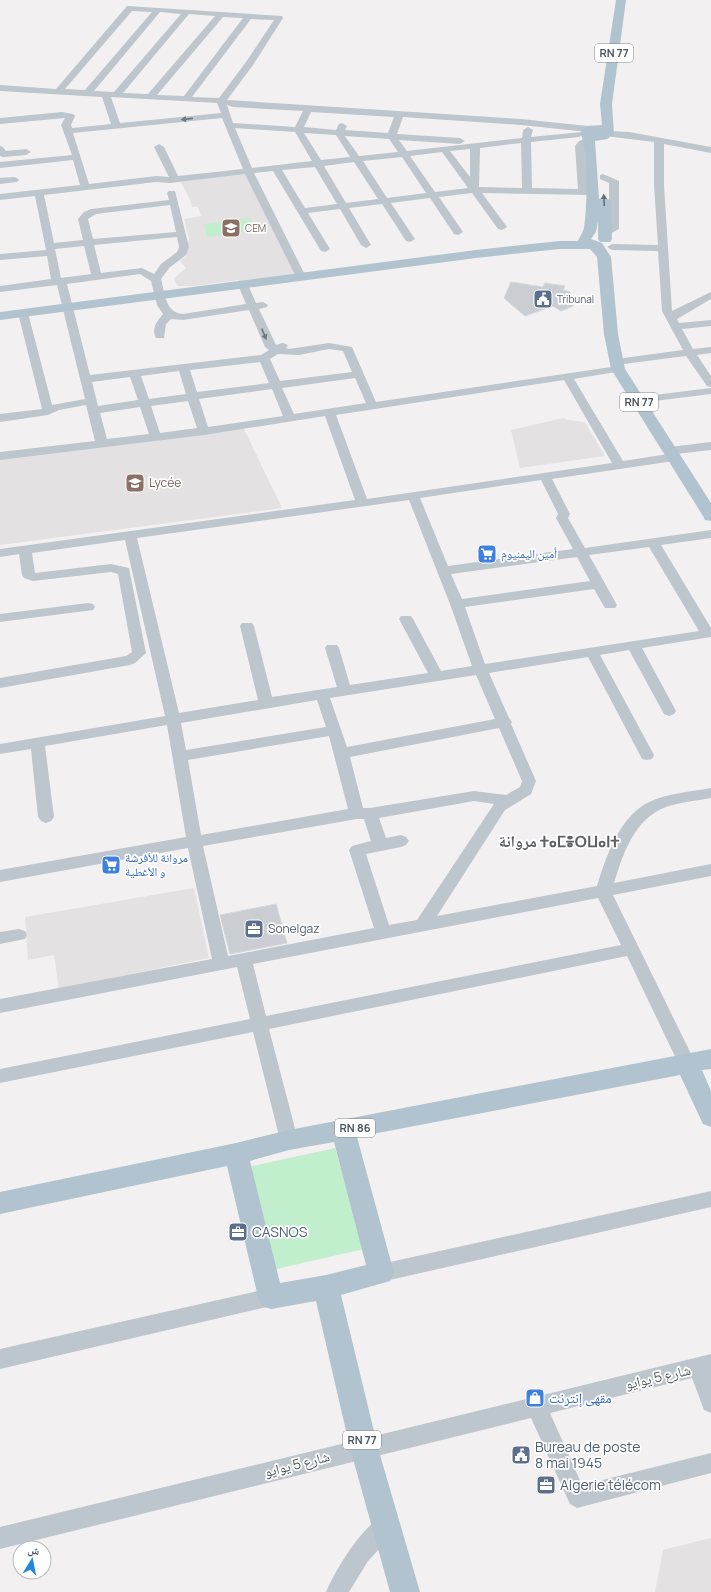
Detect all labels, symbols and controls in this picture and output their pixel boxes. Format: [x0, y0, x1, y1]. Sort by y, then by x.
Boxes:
road number: RN 77 [595, 44, 633, 62]
one-way arrow [181, 116, 193, 122]
one-way arrow [601, 193, 607, 206]
school or university icon: CEM [220, 217, 242, 239]
place label: CEM [245, 221, 266, 235]
public building icon: Tribunal [532, 288, 554, 310]
place label: Tribunal [557, 292, 594, 306]
one-way arrow [261, 328, 267, 340]
road number: RN 77 [620, 393, 658, 411]
school or university icon: Lycée [124, 472, 146, 494]
place label: Lycée [149, 474, 181, 491]
supermarket icon: أمين اليمنيوم [476, 543, 498, 565]
place label: أمين اليمنيوم [501, 545, 557, 562]
district label: مروانة ⵜⴰⵎⴻⵔⵡⴰⵏⵜ [499, 830, 620, 852]
place label: مروانة للأفرشة و الأغطية [125, 849, 188, 880]
supermarket icon: مروانة للأفرشة و الأغطية [100, 854, 122, 876]
office icon: Sonelgaz [243, 918, 265, 940]
place label: Sonelgaz [268, 920, 320, 937]
road number: RN 86 [335, 1119, 375, 1137]
office icon: CASNOS [227, 1221, 249, 1243]
place label: CASNOS [252, 1222, 308, 1241]
street label: شارع 5 يوايو [623, 1360, 693, 1394]
shop icon: مقهى إنترنت [524, 1387, 546, 1409]
place label: مقهى إنترنت [549, 1388, 612, 1408]
road number: RN 77 [343, 1431, 381, 1449]
place label: Bureau de poste 8 mai 1945 [535, 1437, 640, 1472]
public building icon: Bureau de poste 8 mai 1945 [510, 1444, 532, 1466]
street label: شارع 5 يوايو [262, 1446, 332, 1482]
office icon: Algerie télécom [535, 1474, 557, 1496]
place label: Algerie télécom [560, 1475, 661, 1494]
north arrow [12, 1540, 52, 1580]
text: ش [27, 1541, 41, 1559]

